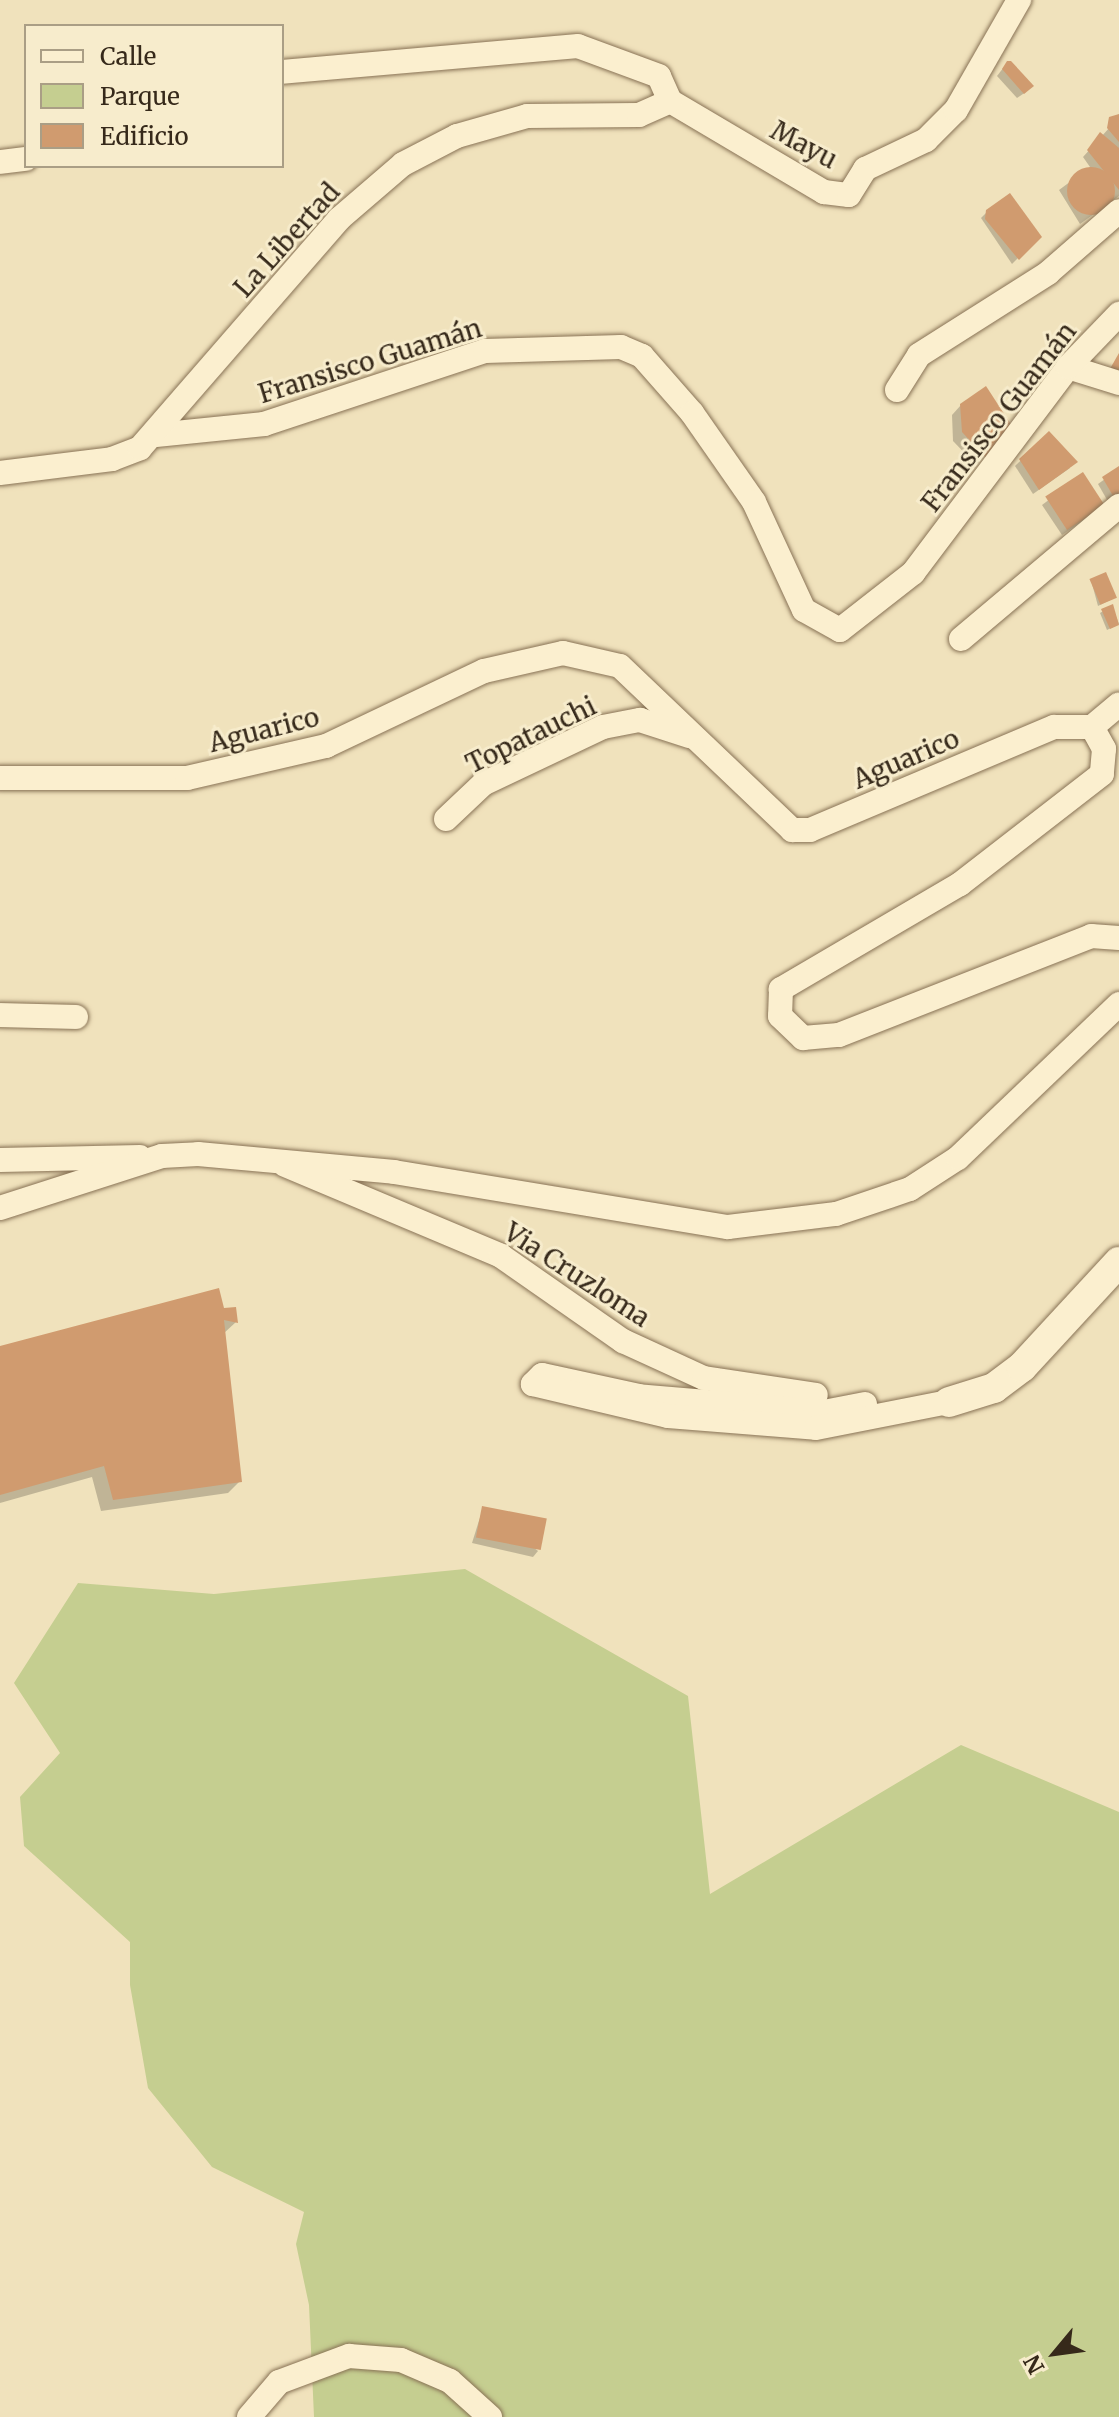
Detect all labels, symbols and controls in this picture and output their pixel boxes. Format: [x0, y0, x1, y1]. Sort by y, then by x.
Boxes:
legend [24, 24, 284, 168]
text: Calle [100, 41, 156, 72]
text: Parque [100, 81, 180, 112]
street label: Mayu [765, 115, 843, 175]
text: Edificio [100, 121, 188, 152]
street label: La Libertad [228, 177, 346, 303]
street label: Fransisco Guamán [255, 312, 485, 410]
street label: Fransisco Guamán [915, 316, 1083, 518]
street label: Topatauchi [461, 690, 601, 780]
street label: Aguarico [206, 701, 322, 759]
street label: Aguarico [848, 723, 964, 795]
street label: Via Cruzloma [498, 1216, 656, 1334]
north arrow [1015, 2313, 1095, 2393]
text: N [1018, 2350, 1050, 2379]

